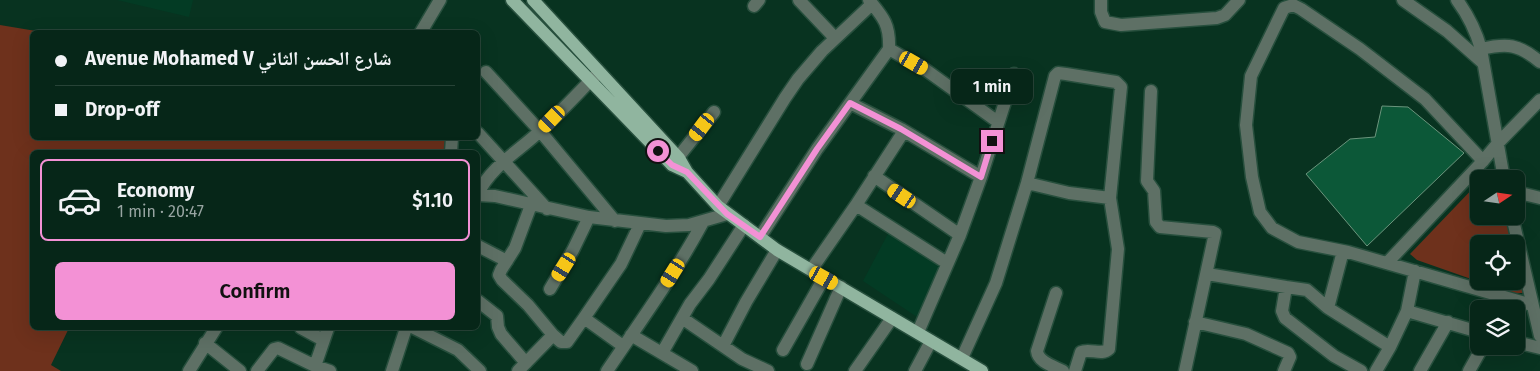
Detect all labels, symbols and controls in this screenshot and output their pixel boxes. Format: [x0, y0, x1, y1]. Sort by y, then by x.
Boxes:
text: Avenue Mohamed V شارع الحسن الثاني [85, 47, 392, 70]
car [897, 49, 930, 77]
callout: 1 min [951, 68, 1033, 104]
text: 1 min [973, 77, 1011, 96]
text: Drop-off [85, 98, 159, 121]
car [536, 103, 567, 135]
car [686, 111, 717, 143]
route end [981, 130, 1003, 152]
route start [647, 140, 669, 162]
north arrow [1470, 170, 1525, 225]
map controls [1470, 170, 1525, 355]
icon: car [57, 178, 102, 223]
text: Economy [117, 179, 194, 202]
car [885, 181, 918, 211]
text: $1.10 [412, 189, 453, 212]
text: 1 min · 20:47 [117, 202, 204, 221]
button: locate [1470, 235, 1525, 290]
car [549, 250, 578, 284]
car [658, 256, 687, 290]
button: Confirm [55, 262, 455, 320]
car [807, 264, 840, 292]
button: layers [1470, 300, 1525, 355]

